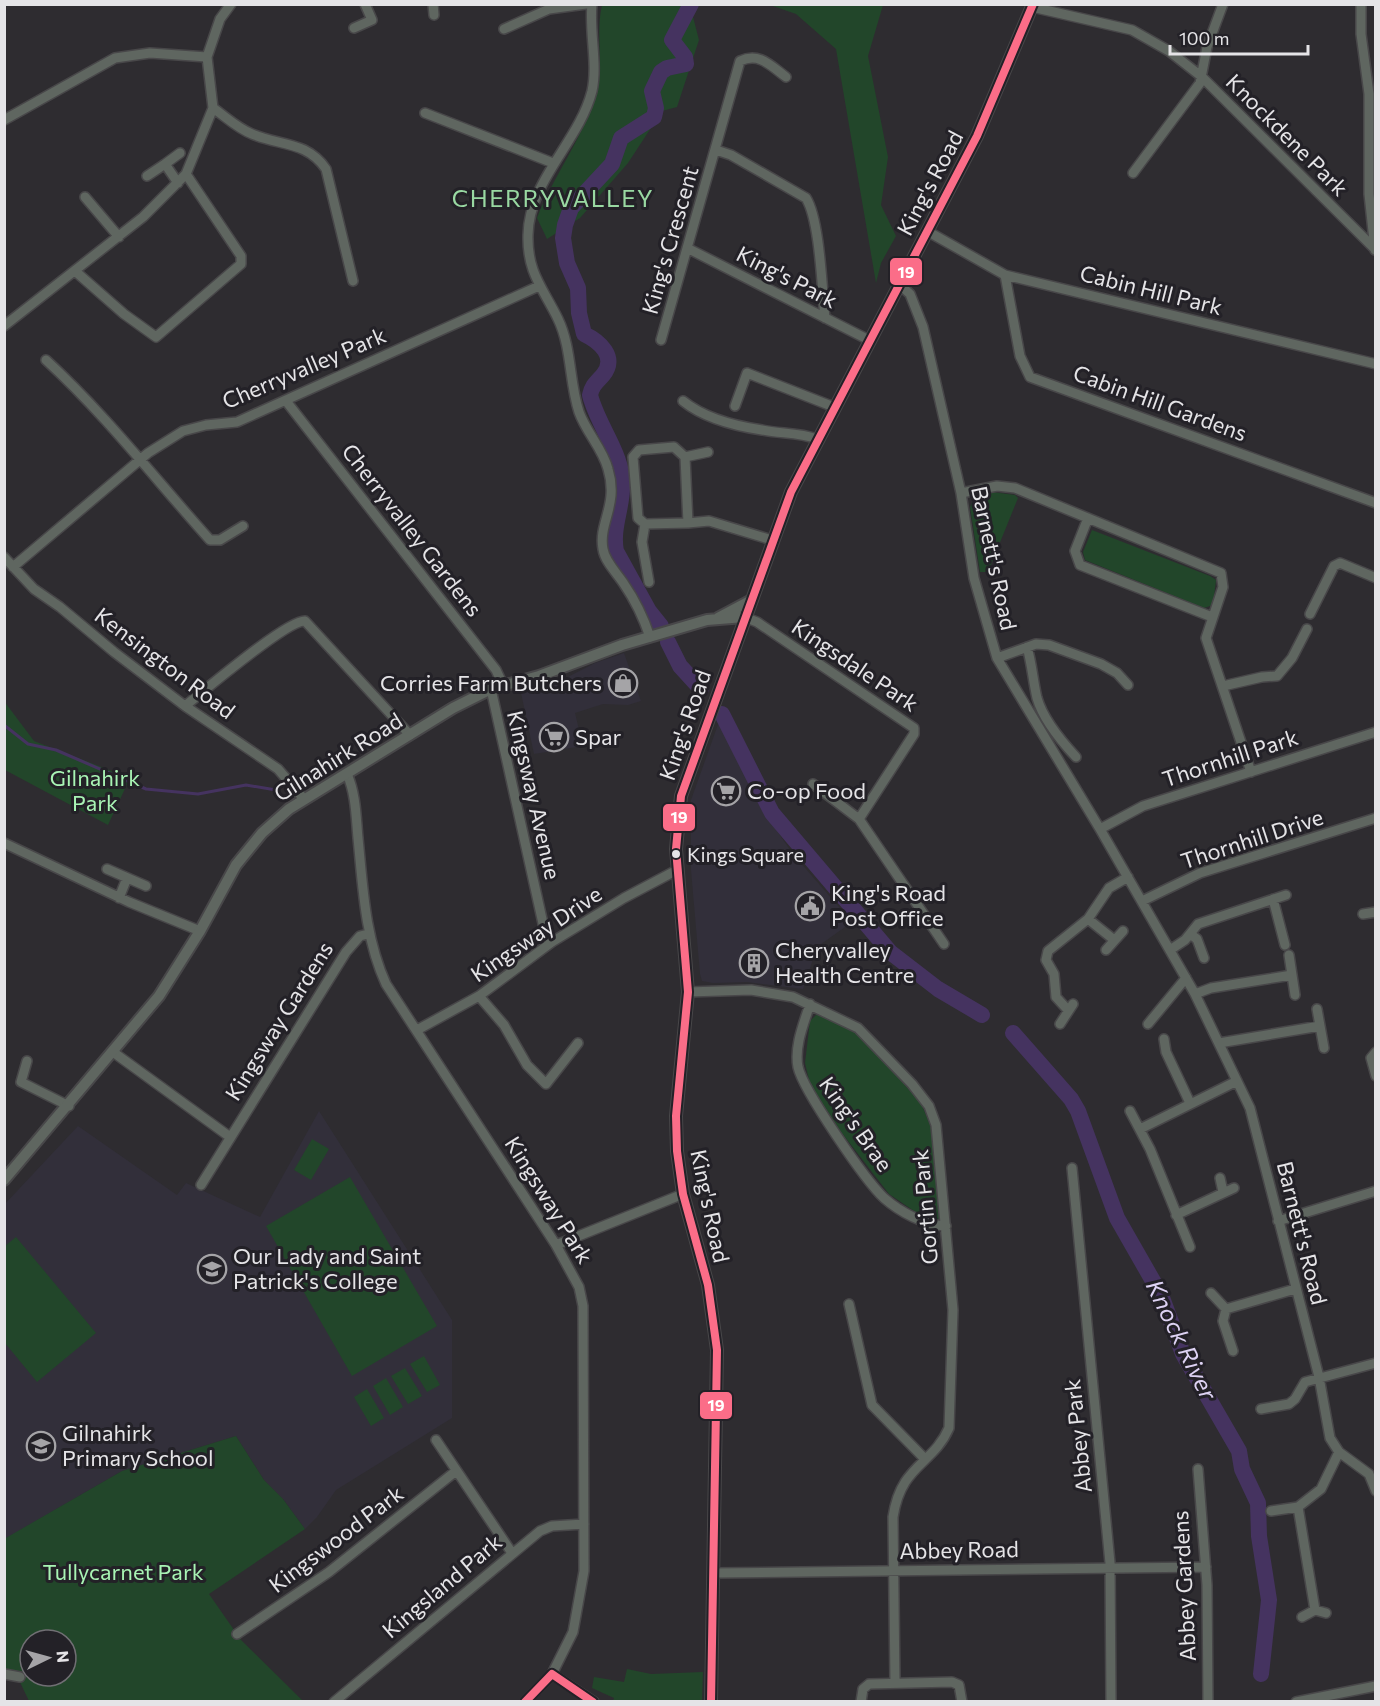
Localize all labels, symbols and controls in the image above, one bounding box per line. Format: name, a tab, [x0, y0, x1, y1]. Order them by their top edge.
scale bar	[1170, 18, 1308, 56]
text: 100 m	[1179, 27, 1229, 49]
street label: Knockdene Park	[1221, 68, 1354, 201]
street label: King's Road	[891, 126, 968, 240]
street label: King's Crescent	[635, 163, 704, 317]
district label: CHERRYVALLEY	[452, 183, 654, 212]
street label: King's Park	[732, 240, 842, 314]
line badge: 19	[889, 257, 923, 286]
street label: Cabin Hill Park	[1077, 259, 1225, 320]
text: 19	[897, 262, 915, 281]
street label: Cherryvalley Park	[218, 321, 390, 414]
street label: Cabin Hill Gardens	[1070, 359, 1251, 446]
street label: Cherryvalley Gardens	[337, 438, 488, 621]
street label: Barnett's Road	[966, 483, 1023, 632]
street label: Kensington Road	[90, 601, 241, 724]
street label: Kingsdale Park	[787, 612, 924, 717]
street label: King's Road	[653, 666, 716, 784]
shop icon: Corries Farm Butchers	[607, 667, 639, 699]
place label: Corries Farm Butchers	[380, 669, 602, 696]
street label: Gilnahirk Road	[269, 706, 407, 807]
street label: Kingsway Avenue	[502, 708, 567, 882]
supermarket icon: Spar	[538, 721, 570, 753]
place label: Spar	[575, 723, 621, 750]
street label: Thornhill Park	[1159, 723, 1301, 792]
park label: Gilnahirk Park	[50, 764, 140, 816]
supermarket icon: Co-op Food	[710, 775, 742, 807]
place label: Co-op Food	[747, 777, 866, 804]
line badge: 19	[662, 803, 696, 832]
street label: Thornhill Drive	[1177, 803, 1326, 874]
text: 19	[670, 807, 688, 826]
place label: Kings Square	[687, 842, 804, 866]
marker: Kings Square	[670, 848, 682, 860]
place label: King's Road Post Office	[831, 879, 946, 931]
street label: Kingsway Drive	[465, 880, 606, 987]
public building icon: King's Road Post Office	[794, 890, 826, 922]
street label: Kingsway Gardens	[219, 936, 338, 1105]
place label: Cheryvalley Health Centre	[775, 936, 914, 988]
building icon: Cheryvalley Health Centre	[738, 947, 770, 979]
street label: King's Brae	[814, 1071, 899, 1176]
street label: Kingsway Park	[500, 1131, 599, 1268]
street label: King's Road	[685, 1147, 736, 1265]
street label: Gortin Park	[906, 1148, 943, 1266]
street label: Barnett's Road	[1272, 1158, 1333, 1307]
place label: Our Lady and Saint Patrick's College	[233, 1242, 421, 1294]
school or university icon: Our Lady and Saint Patrick's College	[196, 1253, 228, 1285]
water label: Knock River	[1141, 1274, 1225, 1405]
street label: Abbey Park	[1058, 1378, 1097, 1494]
line badge: 19	[699, 1391, 733, 1420]
text: 19	[707, 1395, 725, 1414]
place label: Gilnahirk Primary School	[62, 1419, 214, 1471]
school or university icon: Gilnahirk Primary School	[25, 1430, 57, 1462]
street label: Kingswood Park	[263, 1479, 408, 1598]
street label: Abbey Gardens	[1166, 1510, 1201, 1662]
street label: Kingsland Park	[376, 1528, 507, 1643]
street label: Abbey Road	[899, 1535, 1019, 1564]
park label: Tullycarnet Park	[42, 1558, 204, 1585]
north arrow	[18, 1628, 78, 1688]
text: N	[53, 1650, 73, 1663]

